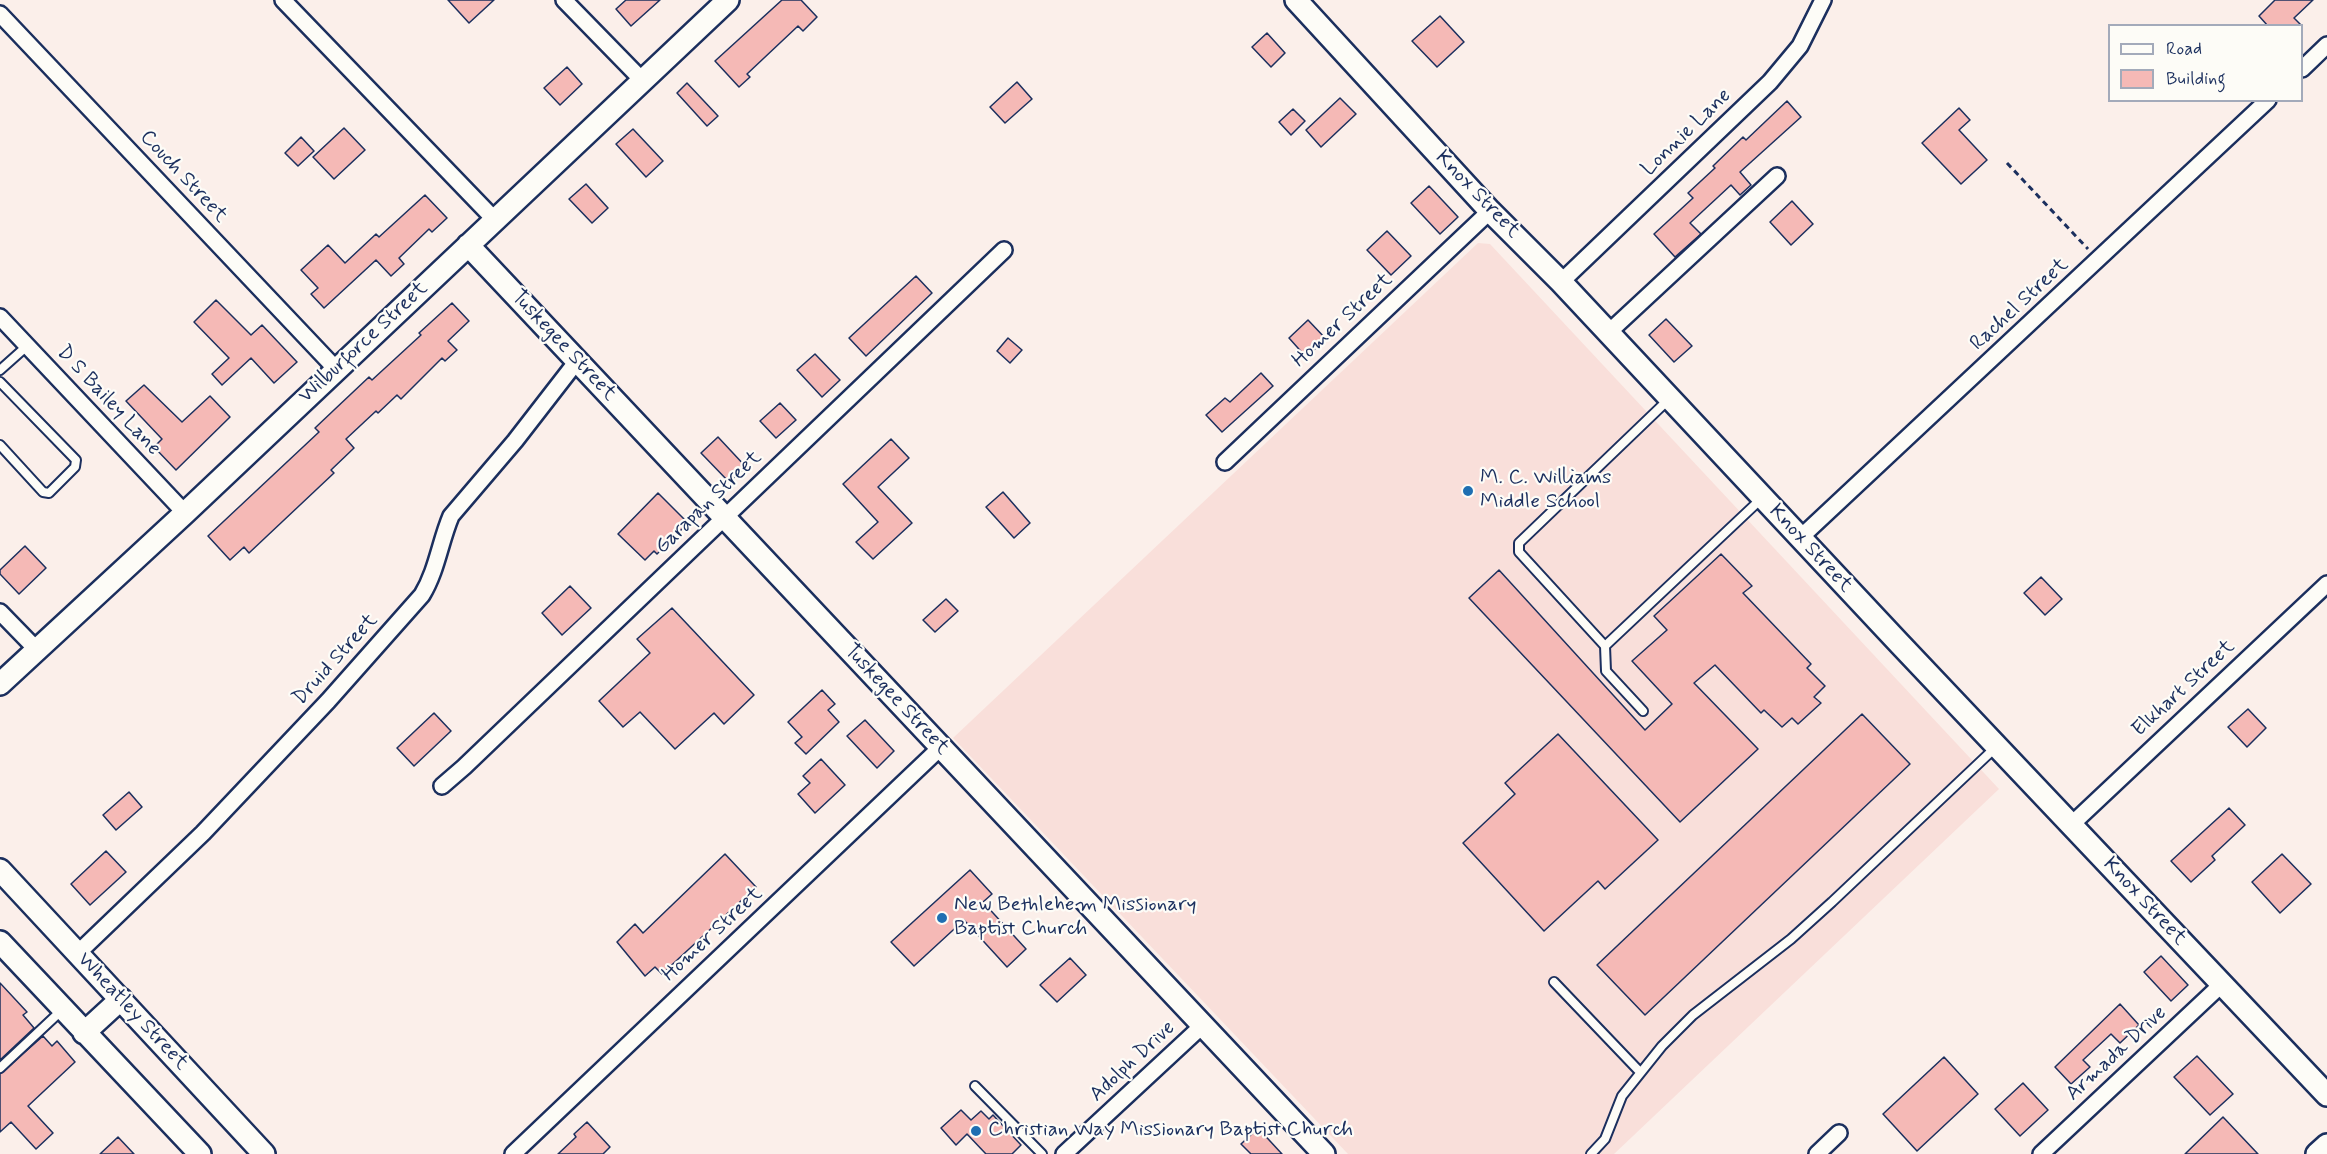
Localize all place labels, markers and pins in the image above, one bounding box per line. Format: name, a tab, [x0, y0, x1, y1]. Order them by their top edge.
place label: M. C. Williams Middle School	[1480, 466, 1612, 516]
marker: M. C. Williams Middle School	[1461, 484, 1475, 498]
place label: New Bethlehem Missionary Baptist Church	[954, 893, 1196, 943]
marker: New Bethlehem Missionary Baptist Church	[935, 911, 949, 925]
place label: Christian Way Missionary Baptist Church	[988, 1118, 1353, 1144]
marker: Christian Way Missionary Baptist Church	[969, 1124, 983, 1138]

